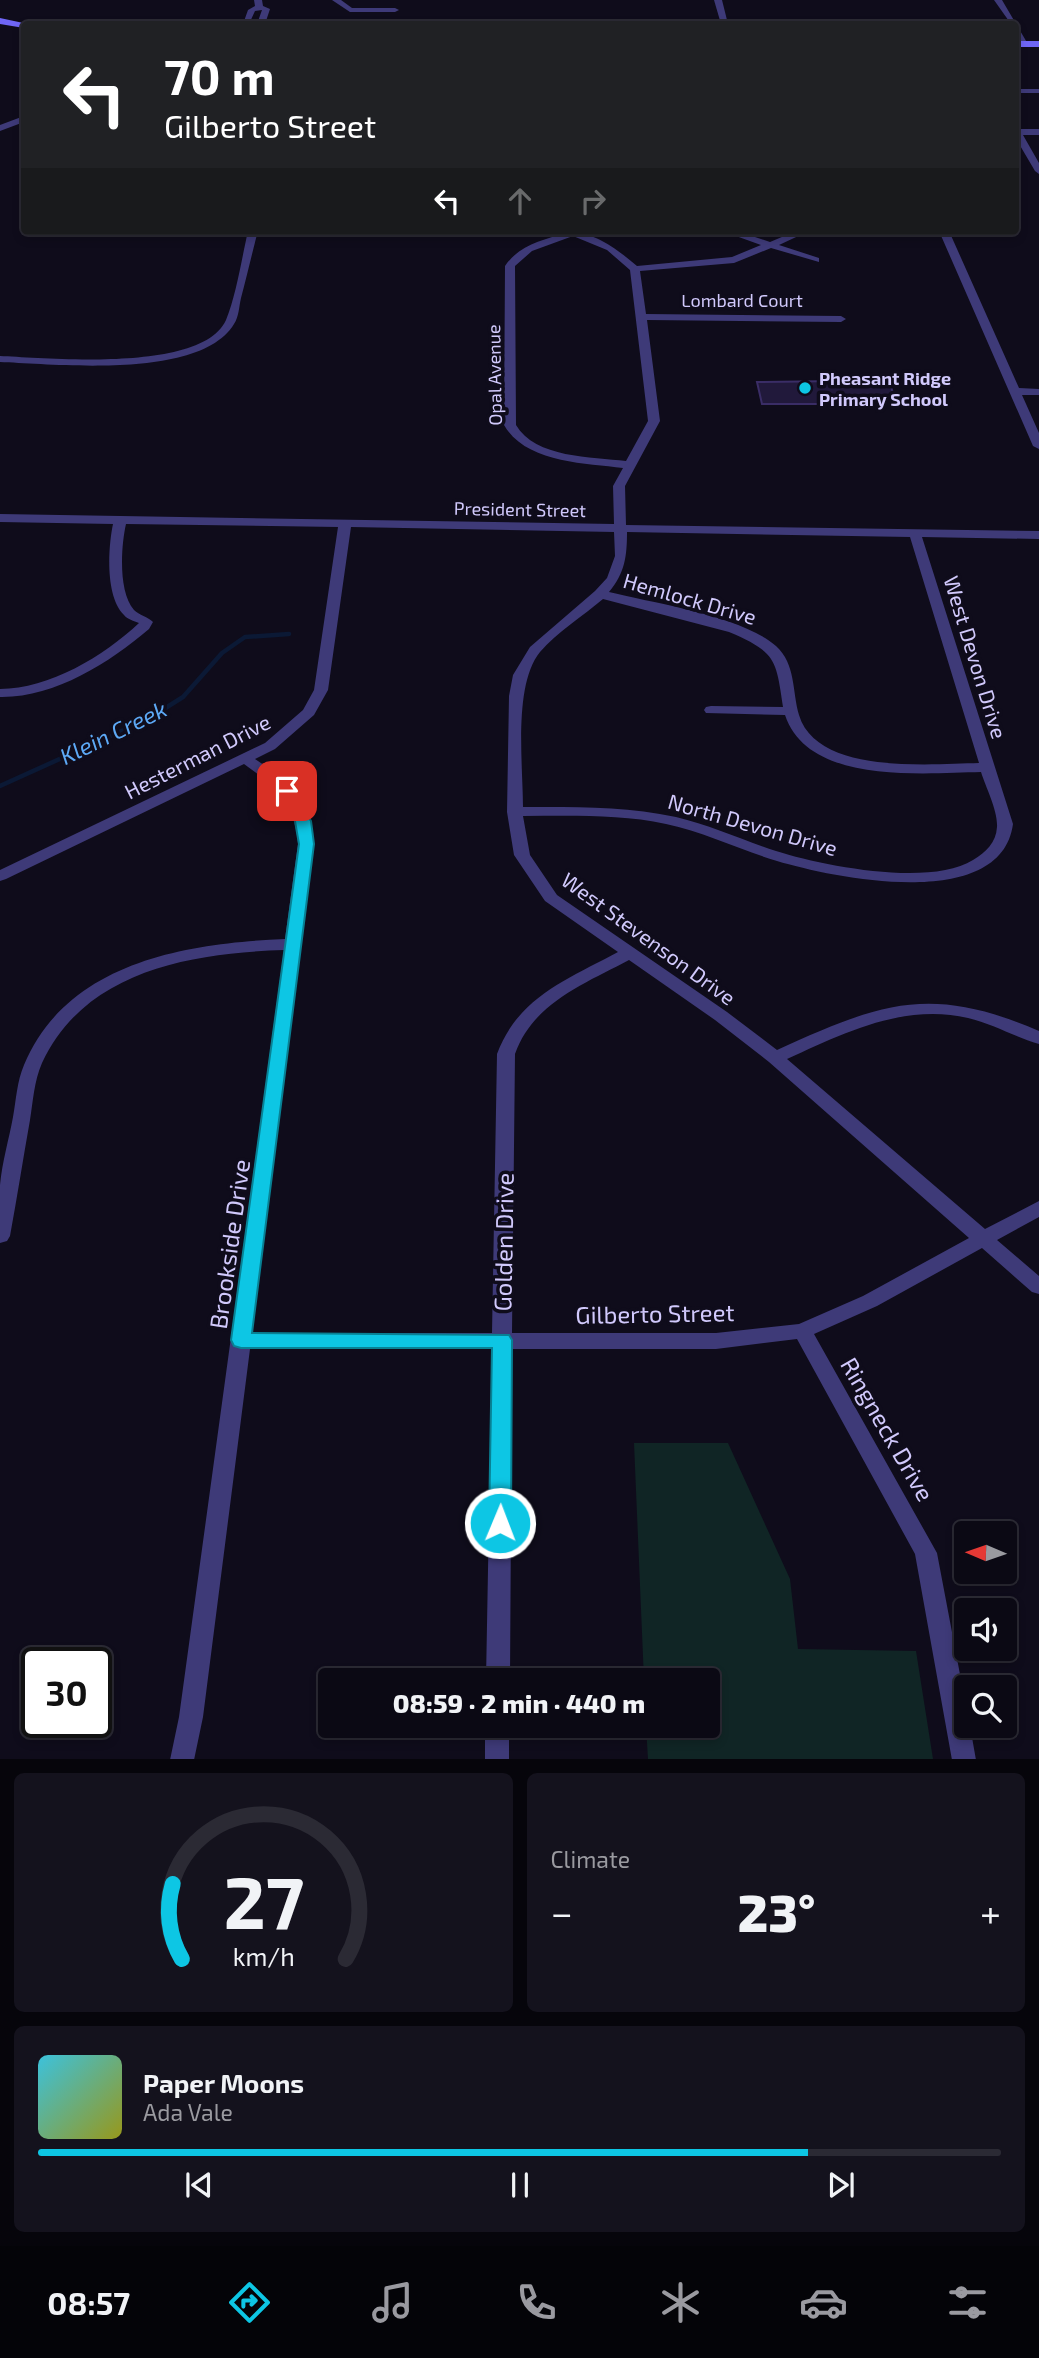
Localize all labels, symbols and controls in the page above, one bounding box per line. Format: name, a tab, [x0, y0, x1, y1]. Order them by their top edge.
text: 70 m	[164, 46, 275, 105]
icon: left	[49, 49, 140, 140]
text: Gilberto Street	[164, 106, 376, 144]
icon: left	[428, 182, 466, 220]
icon: ahead	[501, 182, 539, 220]
icon: right	[574, 182, 612, 220]
street label: Lombard Court	[681, 289, 803, 311]
street label: Opal Avenue	[482, 324, 506, 426]
place label: Pheasant Ridge Primary School	[819, 367, 951, 410]
marker: Pheasant Ridge Primary School	[797, 380, 813, 396]
street label: President Street	[454, 497, 586, 521]
street label: Hemlock Drive	[621, 567, 759, 629]
street label: West Devon Drive	[939, 573, 1013, 741]
water label: Klein Creek	[55, 694, 171, 770]
street label: Hesterman Drive	[120, 708, 274, 804]
pin	[257, 761, 317, 821]
icon: arrive	[268, 772, 306, 810]
street label: North Devon Drive	[666, 788, 840, 860]
street label: West Stevenson Drive	[557, 867, 741, 1009]
street label: Brookside Drive	[203, 1157, 255, 1331]
street label: Golden Drive	[487, 1172, 519, 1312]
street label: Gilberto Street	[575, 1297, 735, 1329]
street label: Ringneck Drive	[835, 1352, 941, 1506]
position arrow	[463, 1486, 537, 1560]
north arrow	[954, 1521, 1017, 1584]
map controls	[954, 1521, 1017, 1738]
button: sound	[954, 1598, 1017, 1661]
speed limit sign: 30	[21, 1647, 112, 1738]
button: search	[954, 1675, 1017, 1738]
text: 08:59 · 2 min · 440 m	[393, 1687, 645, 1718]
text: Climate	[551, 1845, 630, 1873]
text: 27	[223, 1856, 304, 1944]
text: 23°	[737, 1880, 815, 1942]
text: −	[551, 1889, 573, 1935]
text: +	[980, 1889, 1001, 1935]
text: km/h	[232, 1940, 294, 1970]
text: Paper Moons	[143, 2067, 304, 2098]
text: Ada Vale	[143, 2098, 233, 2126]
icon: previous	[180, 2166, 218, 2204]
icon: pause	[501, 2166, 539, 2204]
icon: next	[822, 2166, 860, 2204]
icon: directions	[225, 2278, 274, 2327]
icon: music	[368, 2278, 417, 2327]
icon: phone	[512, 2278, 561, 2327]
icon: climate	[656, 2278, 705, 2327]
icon: car	[799, 2278, 848, 2327]
icon: filters	[943, 2278, 992, 2327]
text: 08:57	[47, 2283, 130, 2321]

